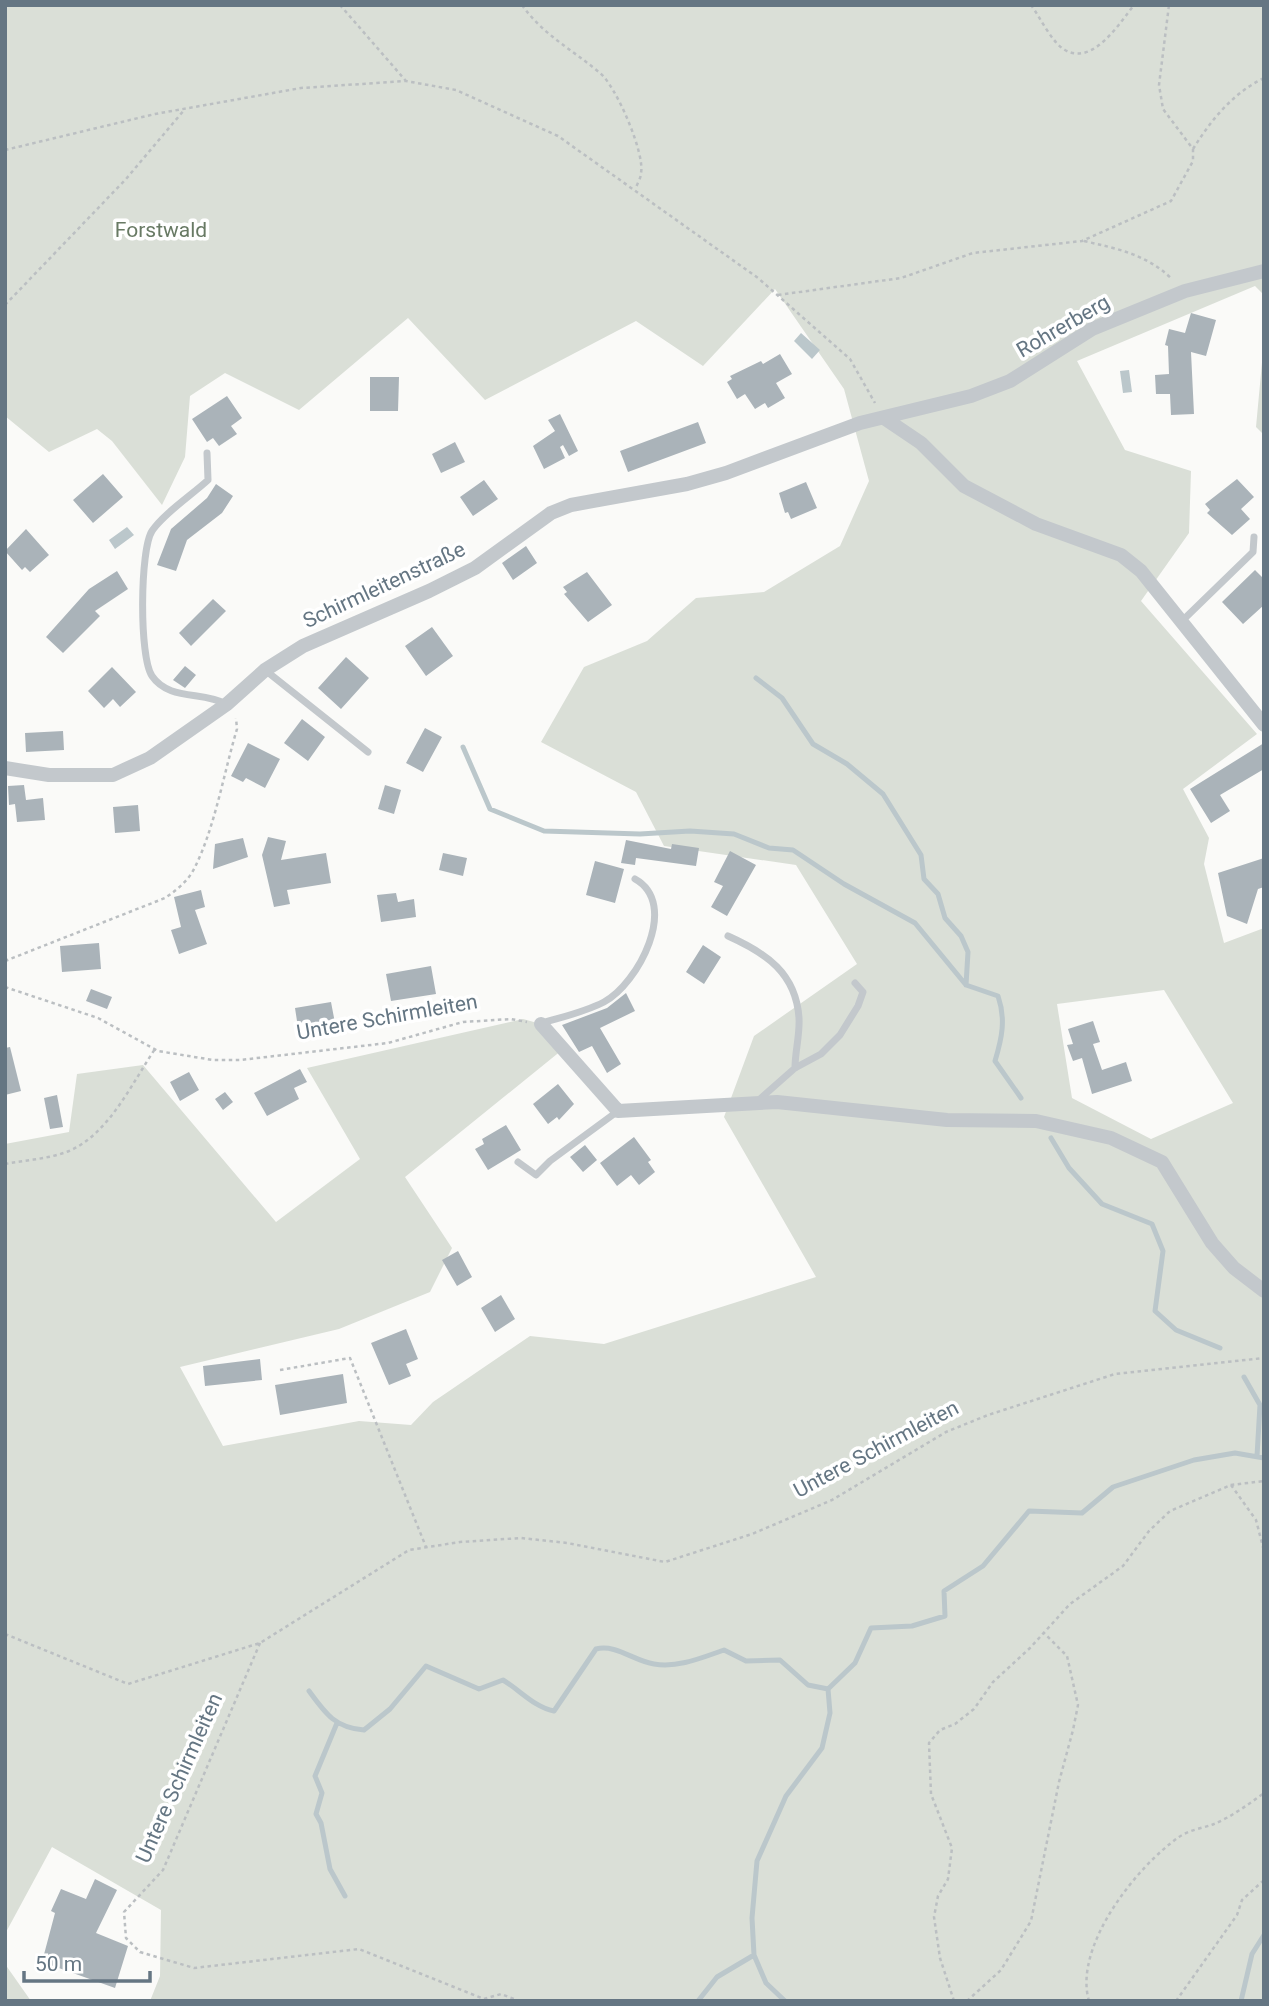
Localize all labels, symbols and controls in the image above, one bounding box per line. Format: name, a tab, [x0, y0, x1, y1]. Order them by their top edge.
park label: Forstwald	[115, 218, 207, 242]
street label: Rohrerberg	[1012, 290, 1114, 362]
street label: Schirmleitenstraße	[299, 537, 469, 633]
street label: Untere Schirmleiten	[295, 989, 479, 1045]
street label: Untere Schirmleiten	[790, 1395, 962, 1503]
street label: Untere Schirmleiten	[131, 1689, 227, 1867]
scale bar	[24, 1940, 150, 1984]
text: 50 m	[35, 1952, 82, 1976]

